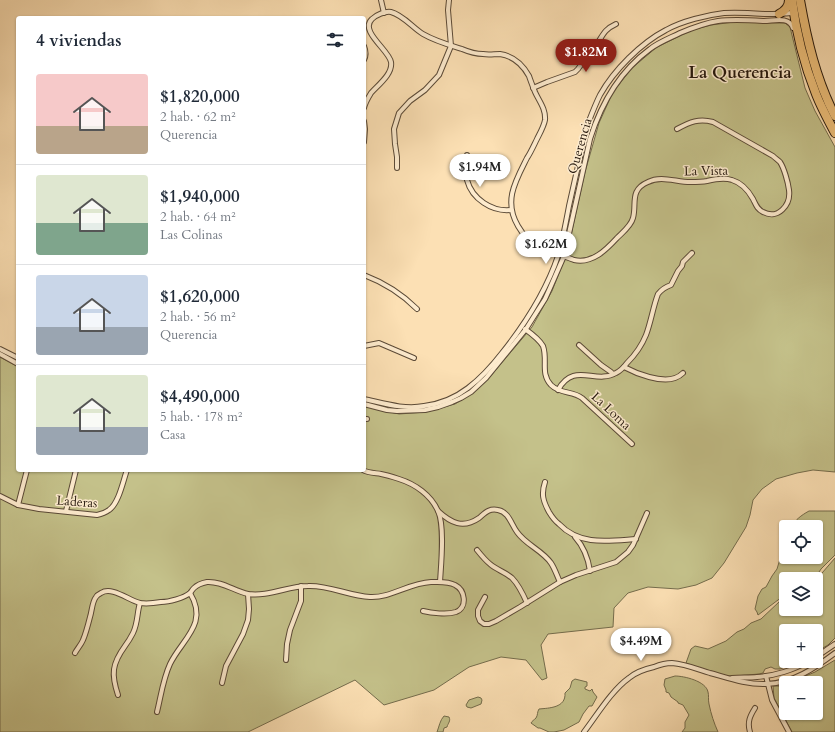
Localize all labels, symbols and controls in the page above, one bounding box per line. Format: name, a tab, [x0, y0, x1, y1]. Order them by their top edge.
text: 4 viviendas	[36, 29, 122, 52]
icon: filters	[324, 29, 346, 51]
pin: $1.82M	[553, 39, 619, 73]
text: $1.82M	[564, 43, 608, 61]
district label: La Querencia	[688, 61, 792, 84]
text: $1,820,000	[160, 85, 240, 108]
icon: home	[68, 90, 116, 138]
text: 2 hab. · 62 m²	[160, 108, 236, 126]
street label: Querencia	[563, 116, 597, 176]
text: Querencia	[160, 126, 218, 144]
pin: $1.94M	[447, 154, 513, 188]
text: $1.94M	[458, 158, 502, 176]
street label: La Vista	[684, 162, 729, 180]
text: $1,940,000	[160, 185, 240, 208]
icon: home	[68, 191, 116, 239]
text: 2 hab. · 64 m²	[160, 208, 236, 226]
text: Las Colinas	[160, 226, 223, 244]
pin: $1.62M	[513, 231, 579, 265]
text: $1.62M	[524, 235, 568, 253]
text: $1,620,000	[160, 285, 240, 308]
icon: home	[68, 291, 116, 339]
text: 2 hab. · 56 m²	[160, 308, 236, 326]
text: Querencia	[160, 326, 218, 344]
text: $4,490,000	[160, 385, 240, 408]
street label: La Loma	[587, 388, 635, 434]
icon: home	[68, 391, 116, 439]
text: 5 hab. · 178 m²	[160, 408, 242, 426]
text: Casa	[160, 426, 186, 444]
street label: Laderas	[56, 492, 98, 512]
map controls	[779, 520, 823, 720]
button: locate	[779, 520, 823, 564]
button: layers	[779, 572, 823, 616]
button: +	[779, 624, 823, 668]
pin: $4.49M	[608, 628, 674, 662]
text: $4.49M	[619, 632, 663, 650]
button: −	[779, 676, 823, 720]

